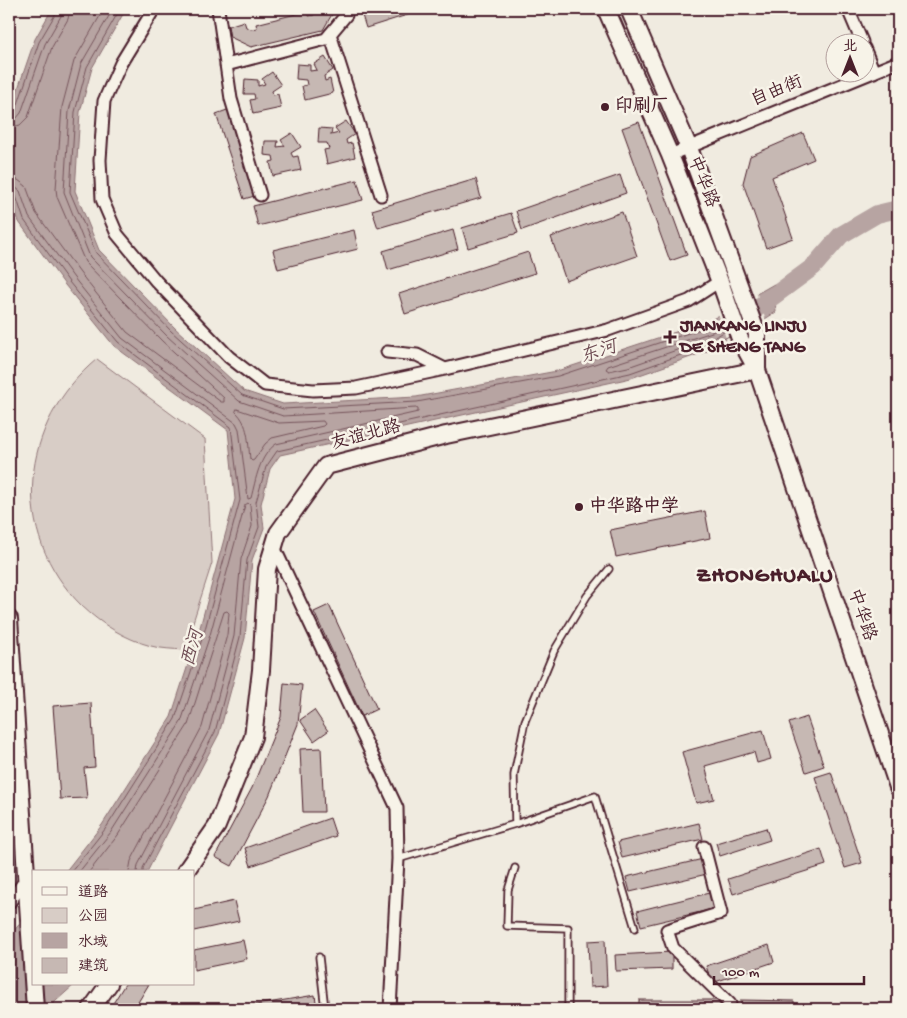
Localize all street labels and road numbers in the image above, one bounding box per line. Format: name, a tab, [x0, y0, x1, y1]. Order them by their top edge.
street label: 自由街	[748, 71, 806, 112]
street label: 中华路	[682, 153, 723, 211]
street label: 友谊北路	[328, 416, 403, 455]
street label: 中华路	[842, 586, 881, 644]

